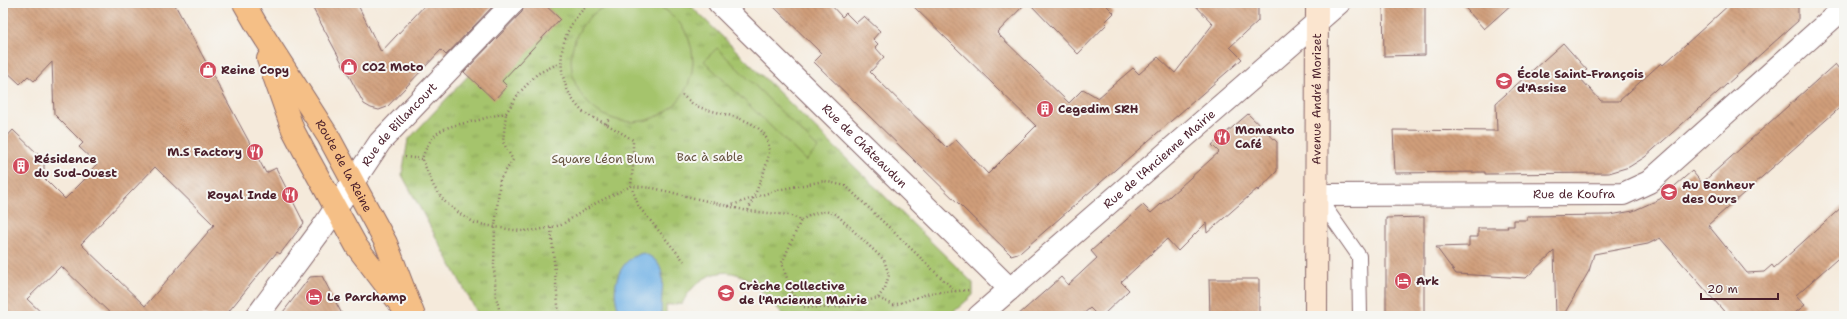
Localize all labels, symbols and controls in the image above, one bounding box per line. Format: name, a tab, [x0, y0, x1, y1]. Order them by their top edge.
street label: Avenue André Morizet	[1308, 33, 1325, 165]
shop icon: CO2 Moto	[339, 57, 359, 77]
place label: CO2 Moto	[362, 59, 424, 75]
shop icon: Reine Copy	[198, 60, 218, 80]
place label: Reine Copy	[221, 62, 289, 78]
place label: École Saint-François d'Assise	[1517, 66, 1644, 96]
school or university icon: École Saint-François d'Assise	[1494, 71, 1514, 91]
street label: Rue de Billancourt	[358, 79, 441, 169]
building icon: Cegedim SRH	[1035, 99, 1055, 119]
street label: Rue de Châteaudun	[818, 100, 911, 191]
place label: Cegedim SRH	[1058, 101, 1139, 117]
street label: Rue de l'Ancienne Mairie	[1100, 106, 1219, 212]
street label: Route de la Reine	[312, 117, 376, 215]
place label: Momento Café	[1235, 122, 1295, 152]
restaurant icon: Momento Café	[1212, 127, 1232, 147]
restaurant icon: M.S Factory	[245, 142, 265, 162]
place label: M.S Factory	[167, 144, 242, 160]
park label: Bac à sable	[677, 149, 743, 165]
place label: Résidence du Sud-Ouest	[34, 151, 117, 181]
park label: Square Léon Blum	[551, 151, 655, 167]
building icon: Résidence du Sud-Ouest	[11, 156, 31, 176]
place label: Au Bonheur des Ours	[1682, 177, 1756, 207]
school or university icon: Au Bonheur des Ours	[1659, 182, 1679, 202]
restaurant icon: Royal Inde	[280, 185, 300, 205]
street label: Rue de Koufra	[1533, 186, 1616, 202]
place label: Royal Inde	[207, 187, 277, 203]
hotel icon: Ark	[1393, 271, 1413, 291]
place label: Ark	[1416, 273, 1439, 289]
scale bar	[1701, 275, 1778, 301]
place label: Crèche Collective de l'Ancienne Mairie	[739, 278, 867, 308]
text: 20 m	[1707, 281, 1738, 297]
school or university icon: Crèche Collective de l'Ancienne Mairie	[716, 283, 736, 303]
hotel icon: Le Parchamp	[304, 287, 324, 307]
place label: Le Parchamp	[327, 289, 406, 305]

